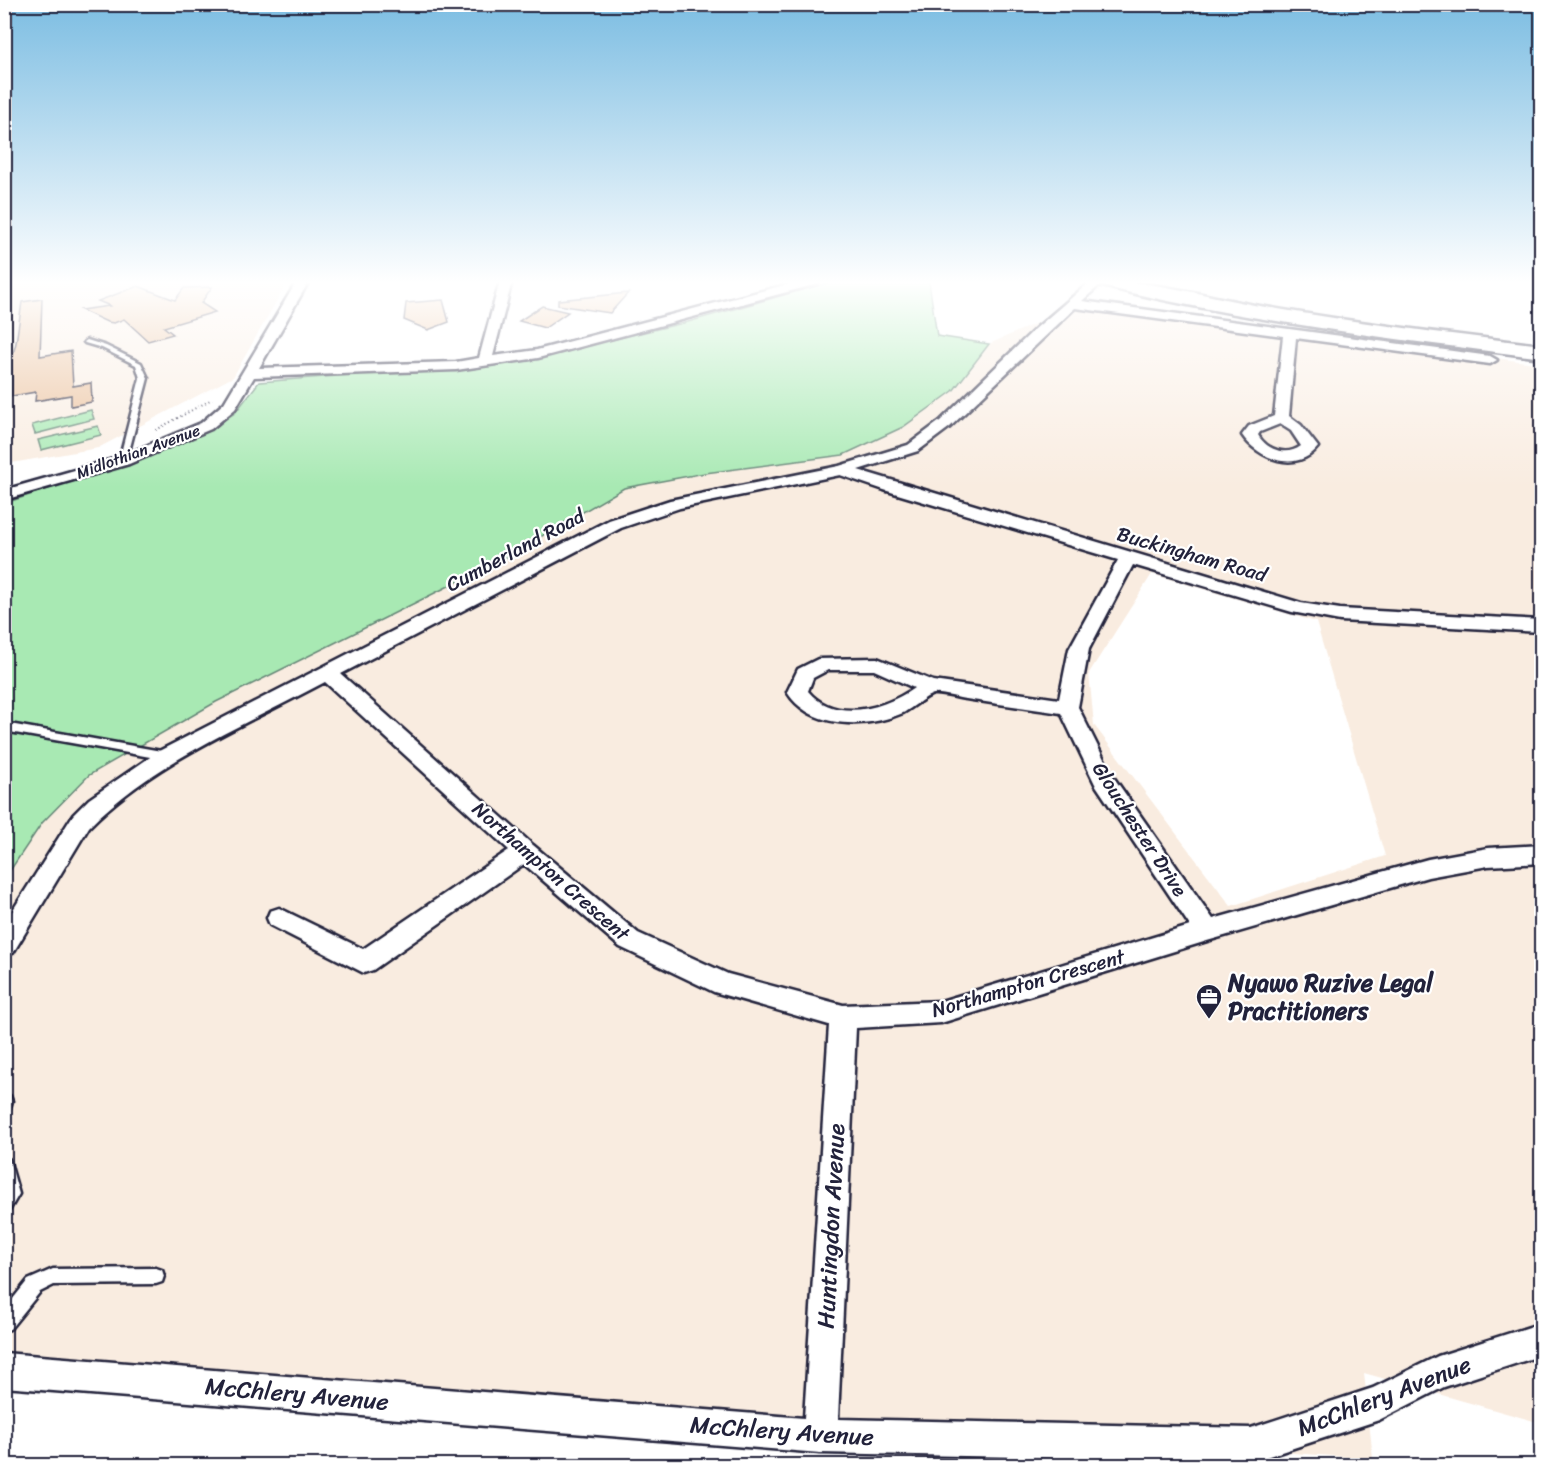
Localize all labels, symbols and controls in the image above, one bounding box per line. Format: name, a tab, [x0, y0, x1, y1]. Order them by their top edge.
street label: Midlothian Avenue	[72, 416, 204, 487]
street label: Cumberland Road	[440, 498, 592, 602]
street label: Buckingham Road	[1113, 516, 1272, 593]
street label: Glouchester Drive	[1083, 755, 1197, 904]
street label: Northampton Crescent	[464, 793, 638, 951]
street label: Northampton Crescent	[927, 939, 1130, 1028]
place label: Nyawo Ruzive Legal Practitioners	[1227, 962, 1434, 1032]
office icon: Nyawo Ruzive Legal Practitioners	[1194, 982, 1224, 1020]
street label: Huntingdon Avenue	[805, 1122, 857, 1330]
street label: McChlery Avenue	[1290, 1343, 1478, 1449]
street label: McChlery Avenue	[203, 1365, 391, 1423]
street label: McChlery Avenue	[689, 1404, 875, 1458]

